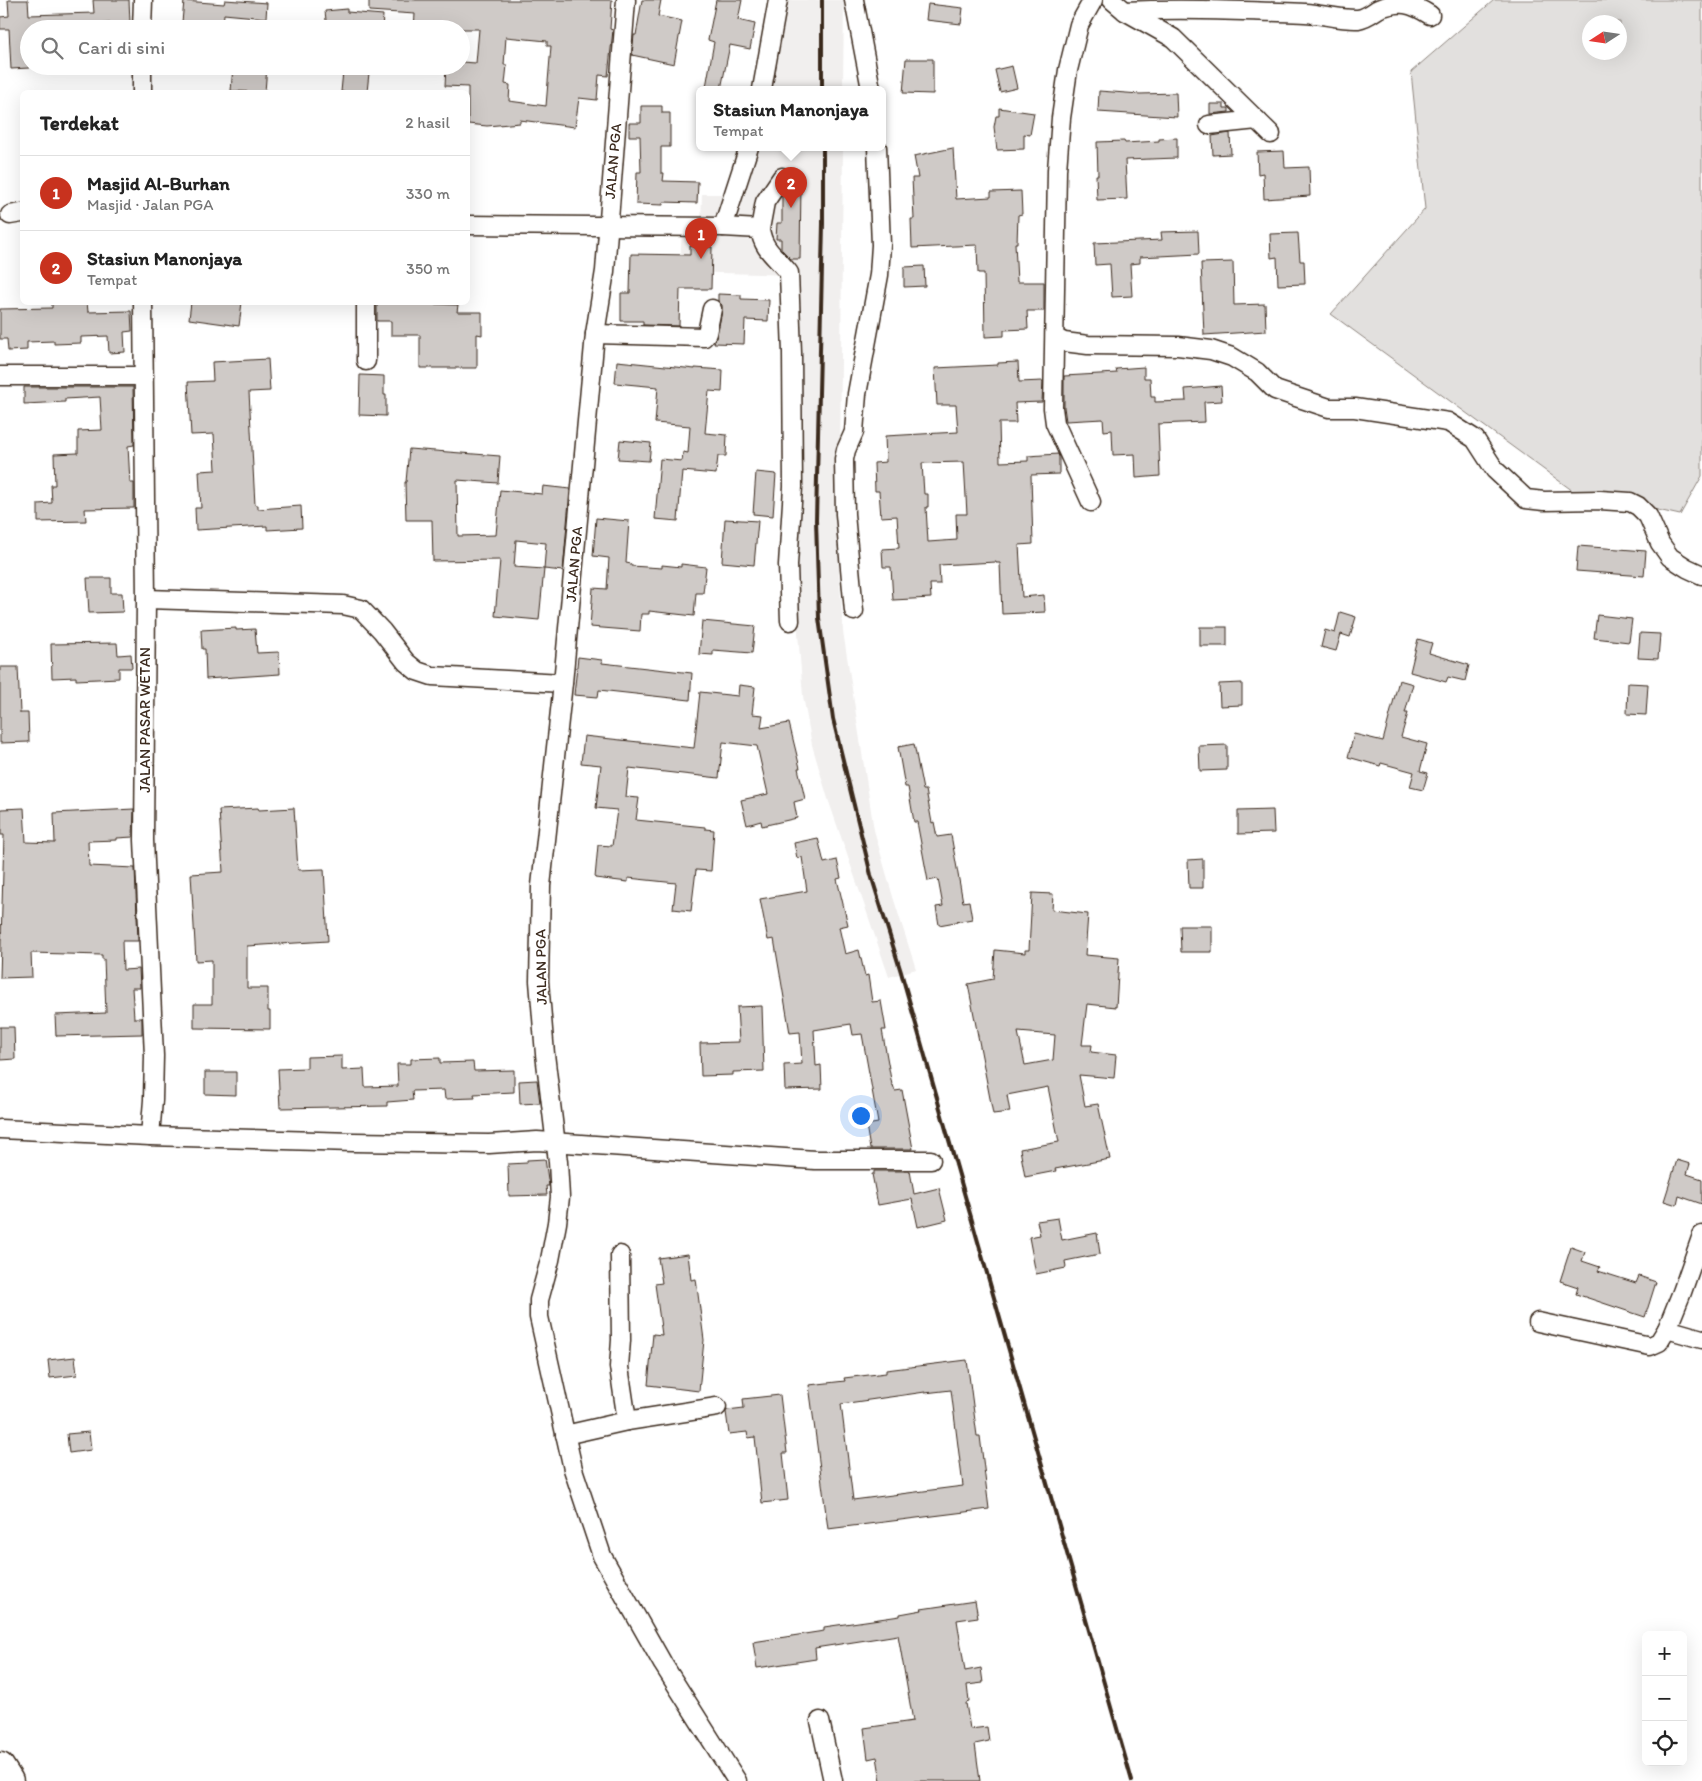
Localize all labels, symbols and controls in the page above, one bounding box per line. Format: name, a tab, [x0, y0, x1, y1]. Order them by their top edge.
north arrow	[1582, 15, 1627, 60]
search box	[20, 20, 470, 75]
icon: search	[38, 34, 66, 62]
text: Cari di sini	[78, 36, 165, 59]
popup	[696, 86, 886, 151]
text: Stasiun Manonjaya	[713, 98, 869, 121]
text: Terdekat	[40, 110, 119, 135]
text: 2 hasil	[405, 113, 450, 132]
text: Tempat	[713, 121, 764, 140]
street label: JALAN PGA	[601, 122, 625, 200]
pin: 2	[775, 167, 807, 208]
text: Masjid Al-Burhan	[87, 172, 230, 195]
text: 1	[52, 184, 60, 203]
text: 330 m	[406, 184, 450, 203]
text: Masjid · Jalan PGA	[87, 195, 214, 214]
pin: 1	[685, 218, 717, 259]
text: Stasiun Manonjaya	[87, 247, 242, 270]
text: 2	[52, 259, 60, 278]
text: 350 m	[406, 259, 450, 278]
text: Tempat	[87, 270, 137, 289]
street label: JALAN PGA	[562, 525, 586, 603]
street label: JALAN PASAR WETAN	[136, 647, 154, 793]
street label: JALAN PGA	[531, 929, 551, 1005]
your location	[848, 1103, 874, 1129]
map controls	[1642, 1631, 1687, 1766]
button: +	[1642, 1631, 1687, 1676]
button: −	[1642, 1676, 1687, 1721]
button: locate	[1642, 1721, 1687, 1766]

